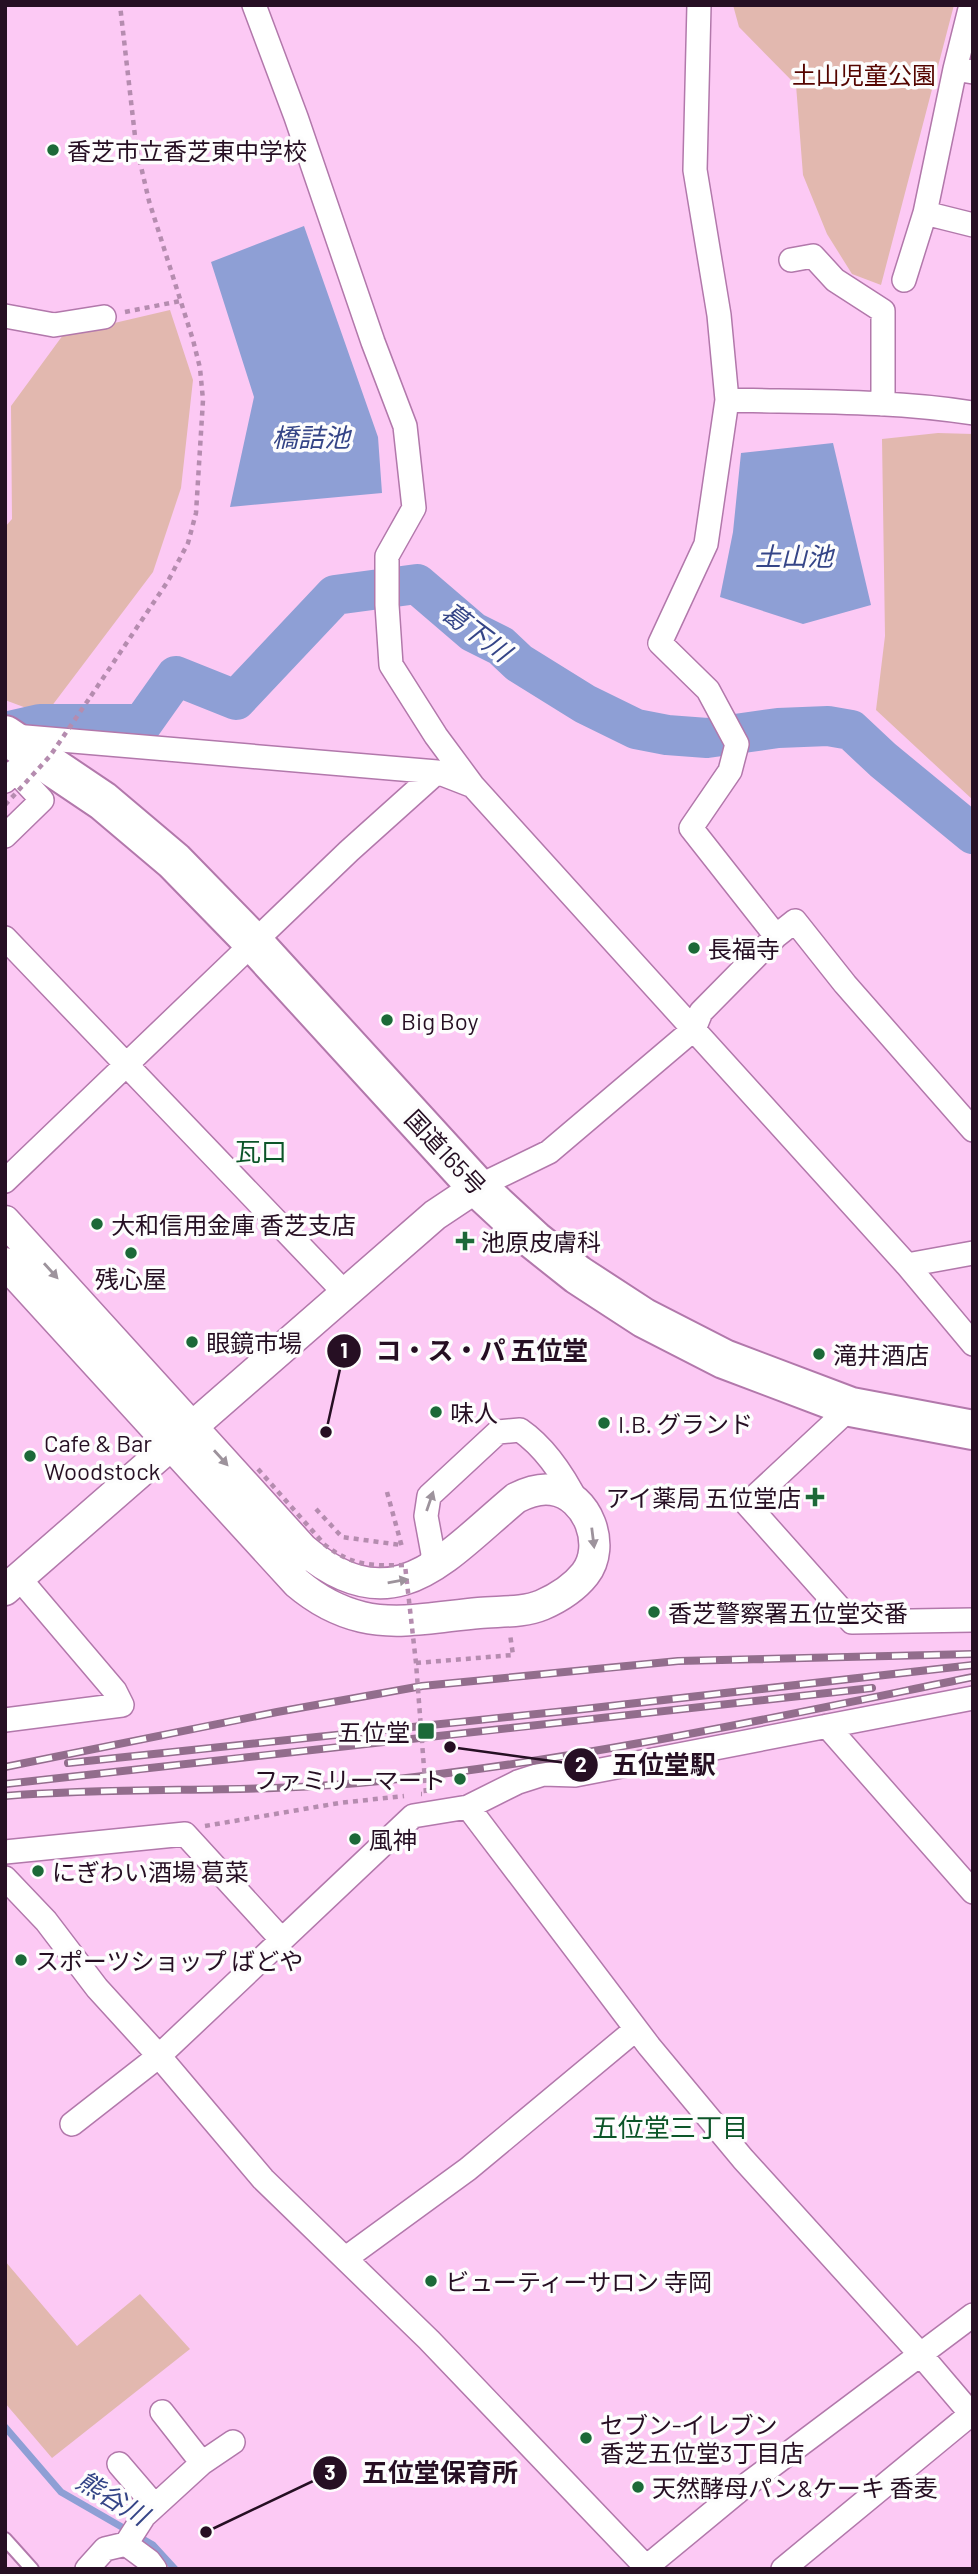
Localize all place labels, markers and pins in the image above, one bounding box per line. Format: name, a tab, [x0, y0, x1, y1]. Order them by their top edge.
place label: 香芝市立香芝東中学校	[67, 136, 307, 165]
marker: 香芝市立香芝東中学校	[45, 142, 61, 158]
place label: 長福寺	[708, 934, 780, 963]
marker: 長福寺	[686, 940, 702, 956]
place label: Big Boy	[401, 1006, 479, 1035]
marker: Big Boy	[379, 1012, 395, 1028]
place label: 大和信用金庫 香芝支店	[111, 1210, 356, 1239]
marker: 大和信用金庫 香芝支店	[89, 1216, 105, 1232]
place label: 池原皮膚科	[481, 1227, 601, 1256]
marker: 池原皮膚科	[455, 1231, 475, 1251]
marker: 残心屋	[123, 1245, 139, 1261]
place label: 残心屋	[95, 1264, 167, 1293]
callout: コ・ス・パ 五位堂	[326, 1327, 602, 1374]
place label: 眼鏡市場	[206, 1328, 302, 1357]
marker: 眼鏡市場	[184, 1334, 200, 1350]
place label: 滝井酒店	[833, 1340, 929, 1369]
marker: 滝井酒店	[811, 1346, 827, 1362]
place label: 味人	[450, 1398, 498, 1427]
marker: 味人	[428, 1404, 444, 1420]
place label: I.B. グランド	[618, 1409, 753, 1438]
marker: I.B. グランド	[596, 1415, 612, 1431]
place label: Cafe & Bar Woodstock	[44, 1428, 161, 1485]
marker: Cafe & Bar Woodstock	[22, 1448, 38, 1464]
place label: アイ薬局 五位堂店	[605, 1483, 801, 1512]
marker: アイ薬局 五位堂店	[807, 1489, 823, 1505]
place label: 香芝警察署五位堂交番	[668, 1598, 908, 1627]
marker: 香芝警察署五位堂交番	[646, 1604, 662, 1620]
place label: 五位堂	[338, 1717, 410, 1746]
marker: 五位堂	[416, 1721, 436, 1741]
callout: 五位堂駅	[563, 1741, 730, 1788]
place label: ファミリーマート	[254, 1765, 446, 1794]
marker: ファミリーマート	[452, 1771, 468, 1787]
place label: 風神	[369, 1825, 417, 1854]
marker: 風神	[347, 1831, 363, 1847]
place label: にぎわい酒場 葛菜	[52, 1857, 249, 1886]
marker: にぎわい酒場 葛菜	[30, 1863, 46, 1879]
place label: スポーツショップ ばどや	[35, 1946, 303, 1975]
marker: スポーツショップ ばどや	[13, 1952, 29, 1968]
place label: ビューティーサロン 寺岡	[445, 2267, 712, 2296]
marker: ビューティーサロン 寺岡	[423, 2273, 439, 2289]
place label: セブン-イレブン 香芝五位堂3丁目店	[600, 2410, 804, 2467]
marker: セブン-イレブン 香芝五位堂3丁目店	[578, 2430, 594, 2446]
callout: 五位堂保育所	[313, 2449, 532, 2496]
place label: 天然酵母パン&ケーキ 香麦	[652, 2473, 938, 2502]
marker: 天然酵母パン&ケーキ 香麦	[630, 2479, 646, 2495]

